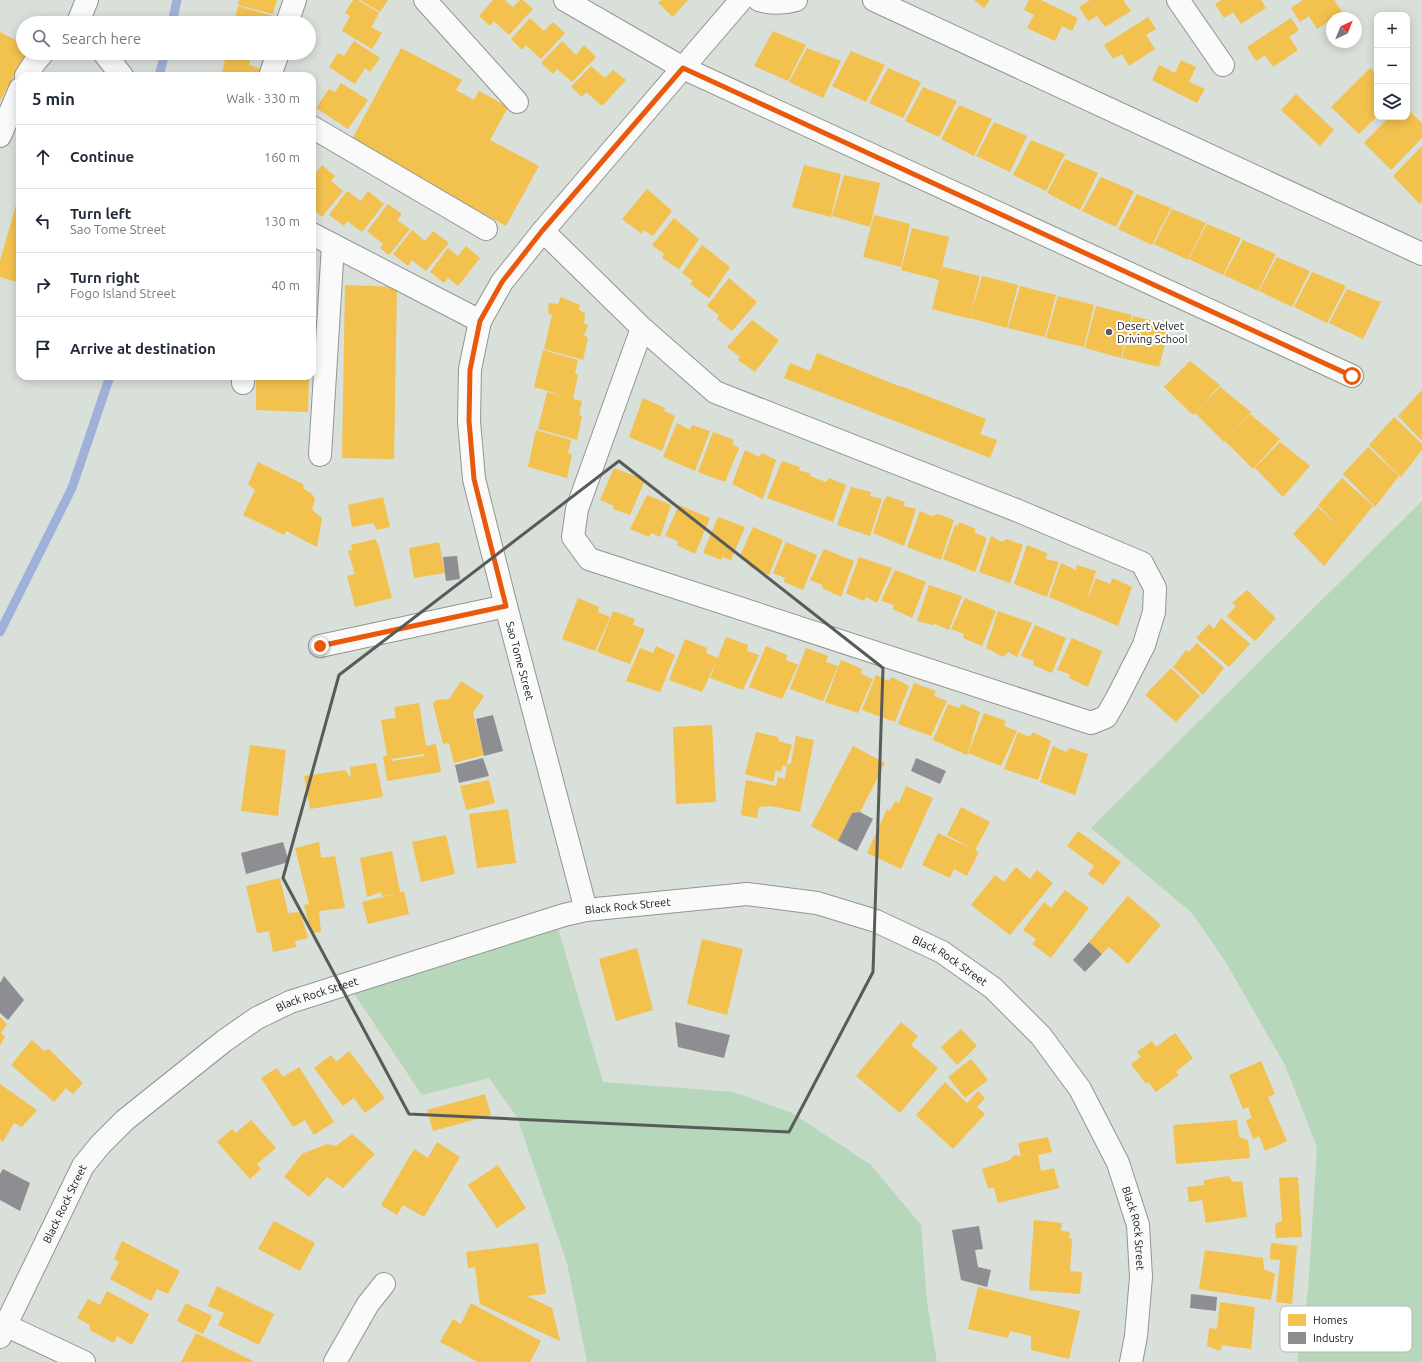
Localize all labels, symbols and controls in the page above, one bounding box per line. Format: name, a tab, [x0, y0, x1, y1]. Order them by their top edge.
north arrow	[1326, 12, 1362, 48]
map controls	[1374, 12, 1410, 120]
button: +	[1374, 12, 1410, 48]
search box	[16, 16, 316, 60]
icon: search	[30, 27, 52, 49]
text: Search here	[62, 30, 141, 47]
button: −	[1374, 48, 1410, 84]
button: layers	[1374, 84, 1410, 120]
text: 5 min	[32, 89, 75, 108]
text: Walk · 330 m	[226, 91, 300, 105]
icon: ahead	[32, 146, 54, 168]
text: Continue	[70, 148, 134, 165]
text: 160 m	[264, 150, 300, 164]
text: Turn left	[70, 205, 131, 222]
icon: left	[32, 210, 54, 232]
text: 130 m	[264, 214, 300, 228]
text: Sao Tome Street	[70, 222, 166, 236]
text: Turn right	[70, 269, 140, 286]
icon: right	[32, 274, 54, 296]
text: 40 m	[271, 278, 300, 292]
text: Fogo Island Street	[70, 286, 176, 300]
place label: Desert Velvet Driving School	[1117, 320, 1188, 345]
marker: Desert Velvet Driving School	[1104, 327, 1114, 337]
icon: arrive	[32, 338, 54, 360]
text: Arrive at destination	[70, 340, 216, 357]
route start	[1343, 367, 1361, 385]
street label: Sao Tome Street	[504, 620, 536, 702]
route end	[311, 637, 329, 655]
street label: Black Rock Street	[584, 896, 672, 916]
street label: Black Rock Street	[910, 933, 990, 988]
street label: Black Rock Street	[274, 975, 360, 1014]
street label: Black Rock Street	[40, 1162, 89, 1245]
street label: Black Rock Street	[1120, 1185, 1147, 1271]
legend	[1280, 1306, 1412, 1352]
text: Homes	[1313, 1314, 1348, 1326]
text: Industry	[1313, 1332, 1354, 1344]

